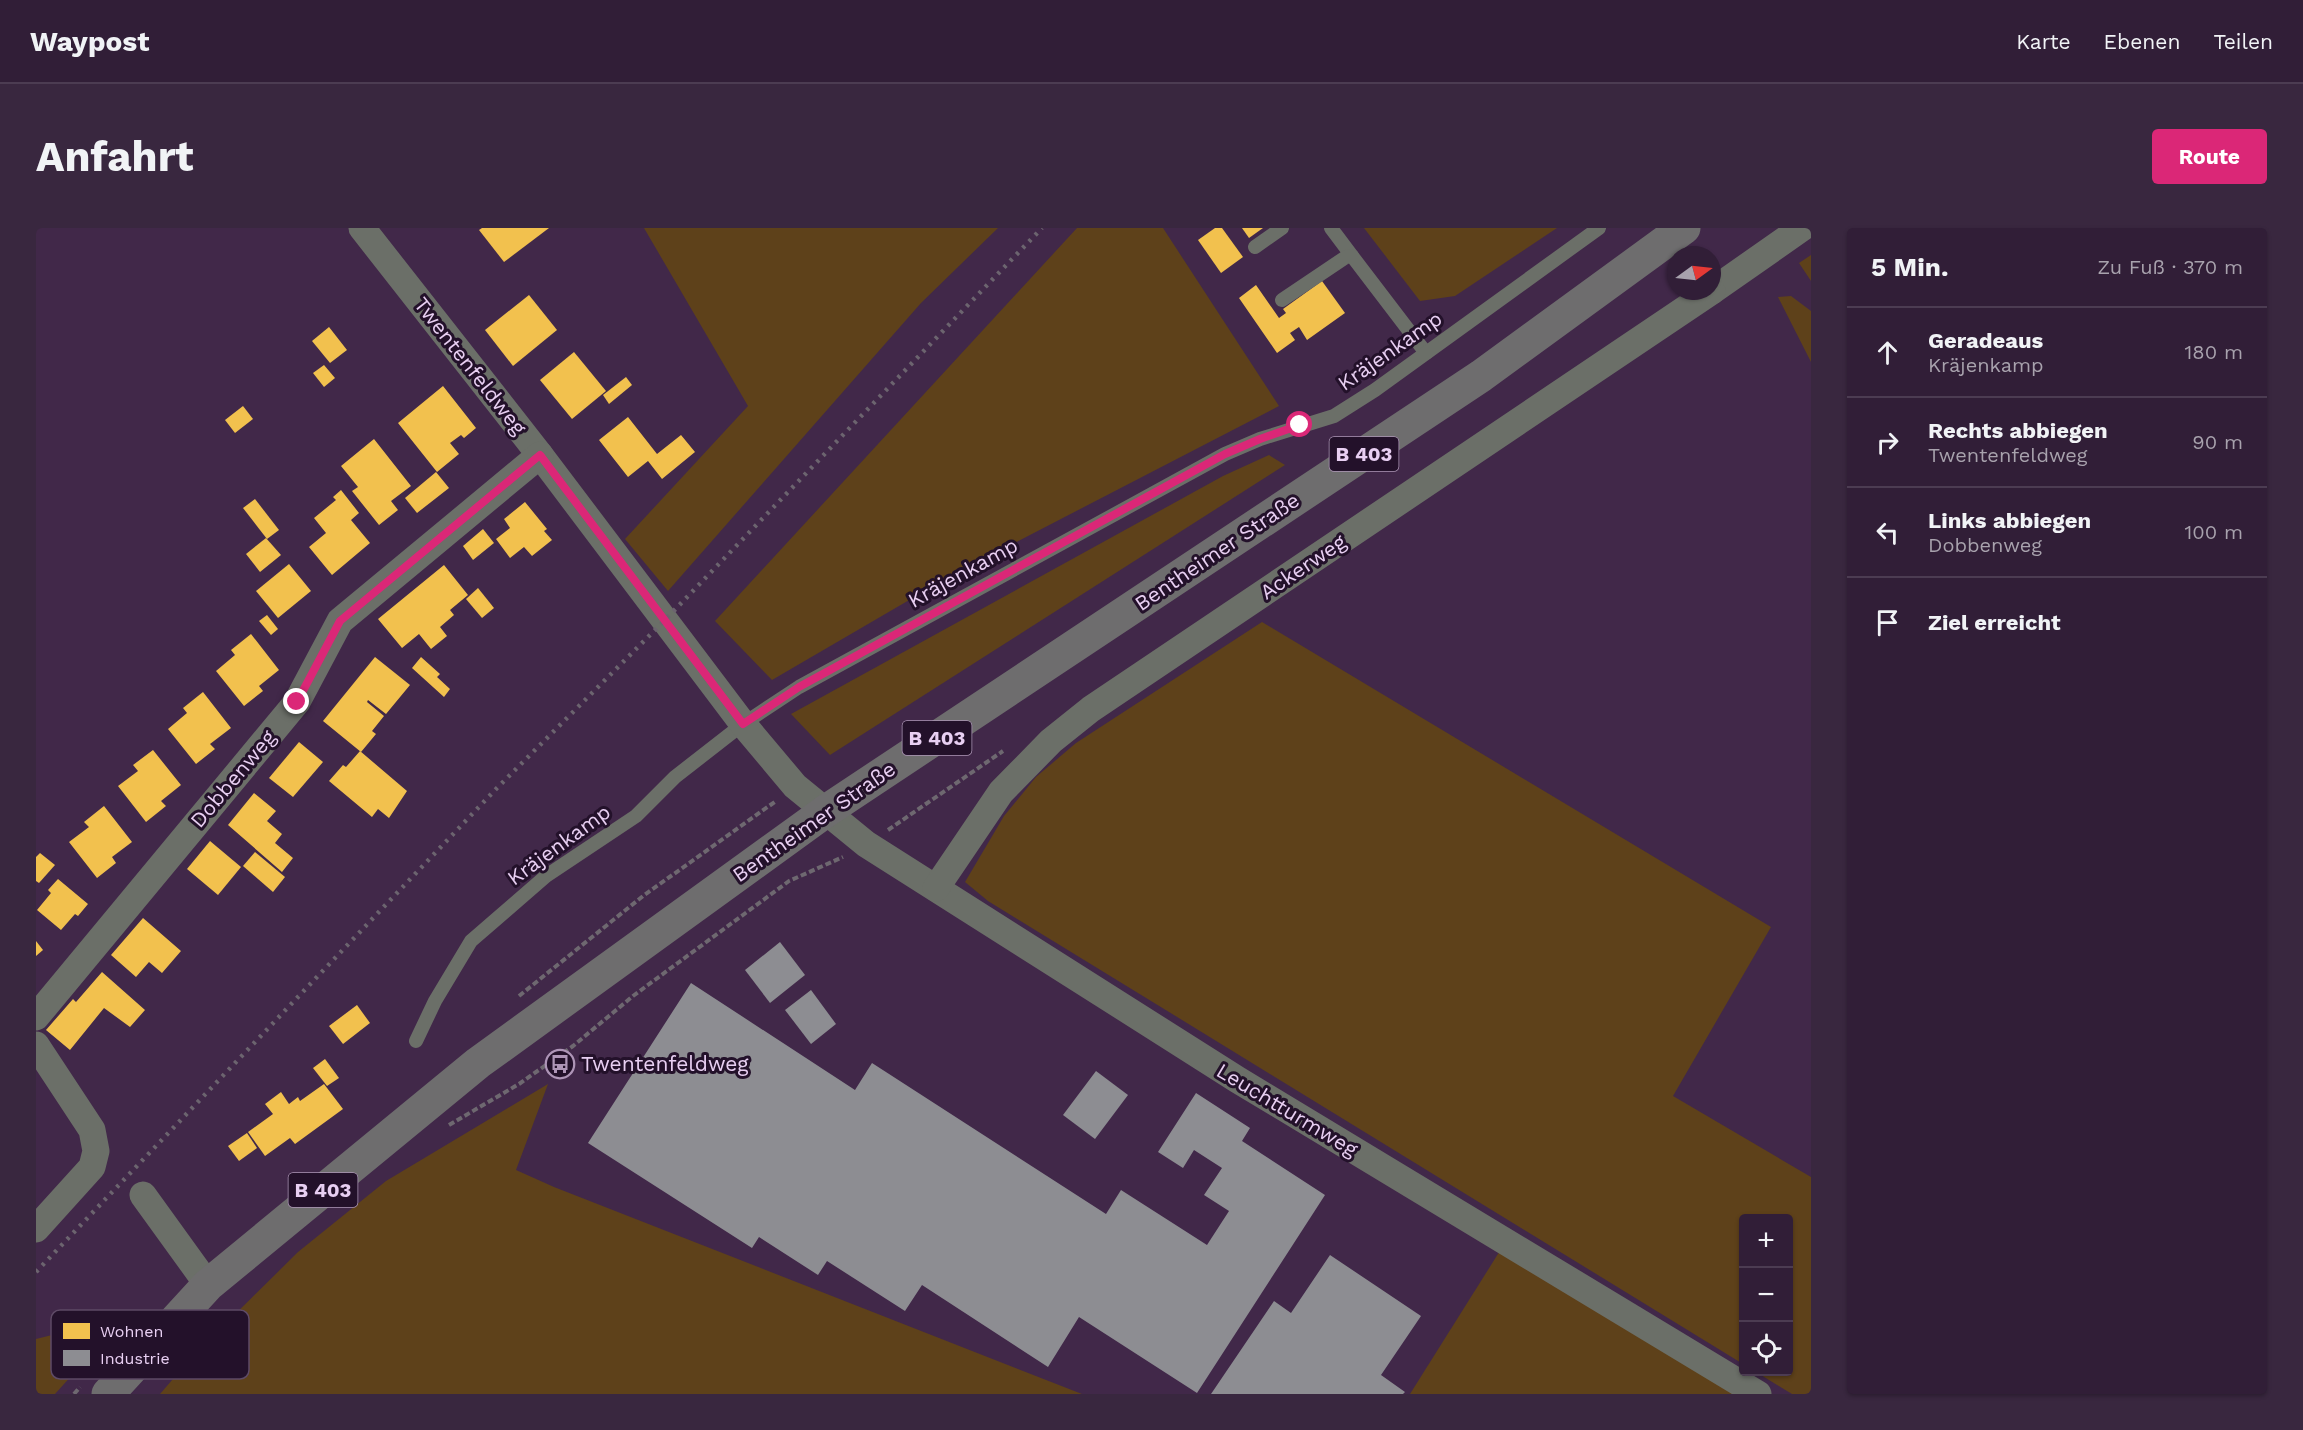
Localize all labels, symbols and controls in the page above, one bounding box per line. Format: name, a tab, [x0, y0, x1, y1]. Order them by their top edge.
text: Waypost	[30, 25, 149, 58]
text: Karte	[2016, 29, 2071, 54]
text: Ebenen	[2104, 29, 2180, 54]
text: Teilen	[2213, 29, 2273, 54]
button: Route	[2152, 129, 2267, 184]
text: Anfahrt	[36, 132, 194, 181]
north arrow	[1667, 246, 1721, 300]
text: 5 Min.	[1871, 252, 1948, 282]
text: Zu Fuß · 370 m	[2097, 255, 2243, 279]
street label: Twentenfeldweg	[409, 292, 532, 440]
street label: Kräjenkamp	[1333, 306, 1447, 396]
text: Geradeaus	[1928, 328, 2043, 353]
icon: ahead	[1871, 336, 1904, 369]
text: 180 m	[2185, 340, 2243, 364]
text: Kräjenkamp	[1928, 353, 2044, 377]
route start	[1286, 411, 1312, 437]
text: Rechts abbiegen	[1928, 418, 2108, 443]
icon: right	[1871, 426, 1904, 459]
text: 90 m	[2192, 430, 2243, 454]
road number: B 403	[1330, 437, 1398, 471]
text: Twentenfeldweg	[1928, 443, 2088, 467]
street label: Bentheimer Straße	[1130, 487, 1304, 616]
text: Links abbiegen	[1928, 508, 2091, 533]
icon: left	[1871, 516, 1904, 549]
text: 100 m	[2184, 520, 2243, 544]
street label: Ackerweg	[1255, 528, 1351, 604]
street label: Kräjenkamp	[904, 532, 1022, 613]
text: Dobbenweg	[1928, 533, 2042, 557]
icon: arrive	[1871, 606, 1904, 639]
text: Ziel erreicht	[1928, 610, 2061, 635]
route end	[283, 688, 309, 714]
road number: B 403	[902, 721, 972, 755]
street label: Dobbenweg	[185, 724, 281, 833]
street label: Bentheimer Straße	[727, 756, 900, 887]
street label: Kräjenkamp	[502, 799, 615, 890]
bus stop icon: Twentenfeldweg	[544, 1048, 576, 1080]
place label: Twentenfeldweg	[581, 1051, 749, 1076]
street label: Leuchtturmweg	[1212, 1058, 1363, 1162]
road number: B 403	[288, 1173, 358, 1207]
map controls	[1739, 1214, 1793, 1376]
button: +	[1739, 1214, 1793, 1268]
button: −	[1739, 1268, 1793, 1322]
legend	[51, 1310, 249, 1379]
text: Wohnen	[100, 1322, 163, 1341]
button: locate	[1739, 1322, 1793, 1376]
text: Industrie	[100, 1349, 170, 1368]

